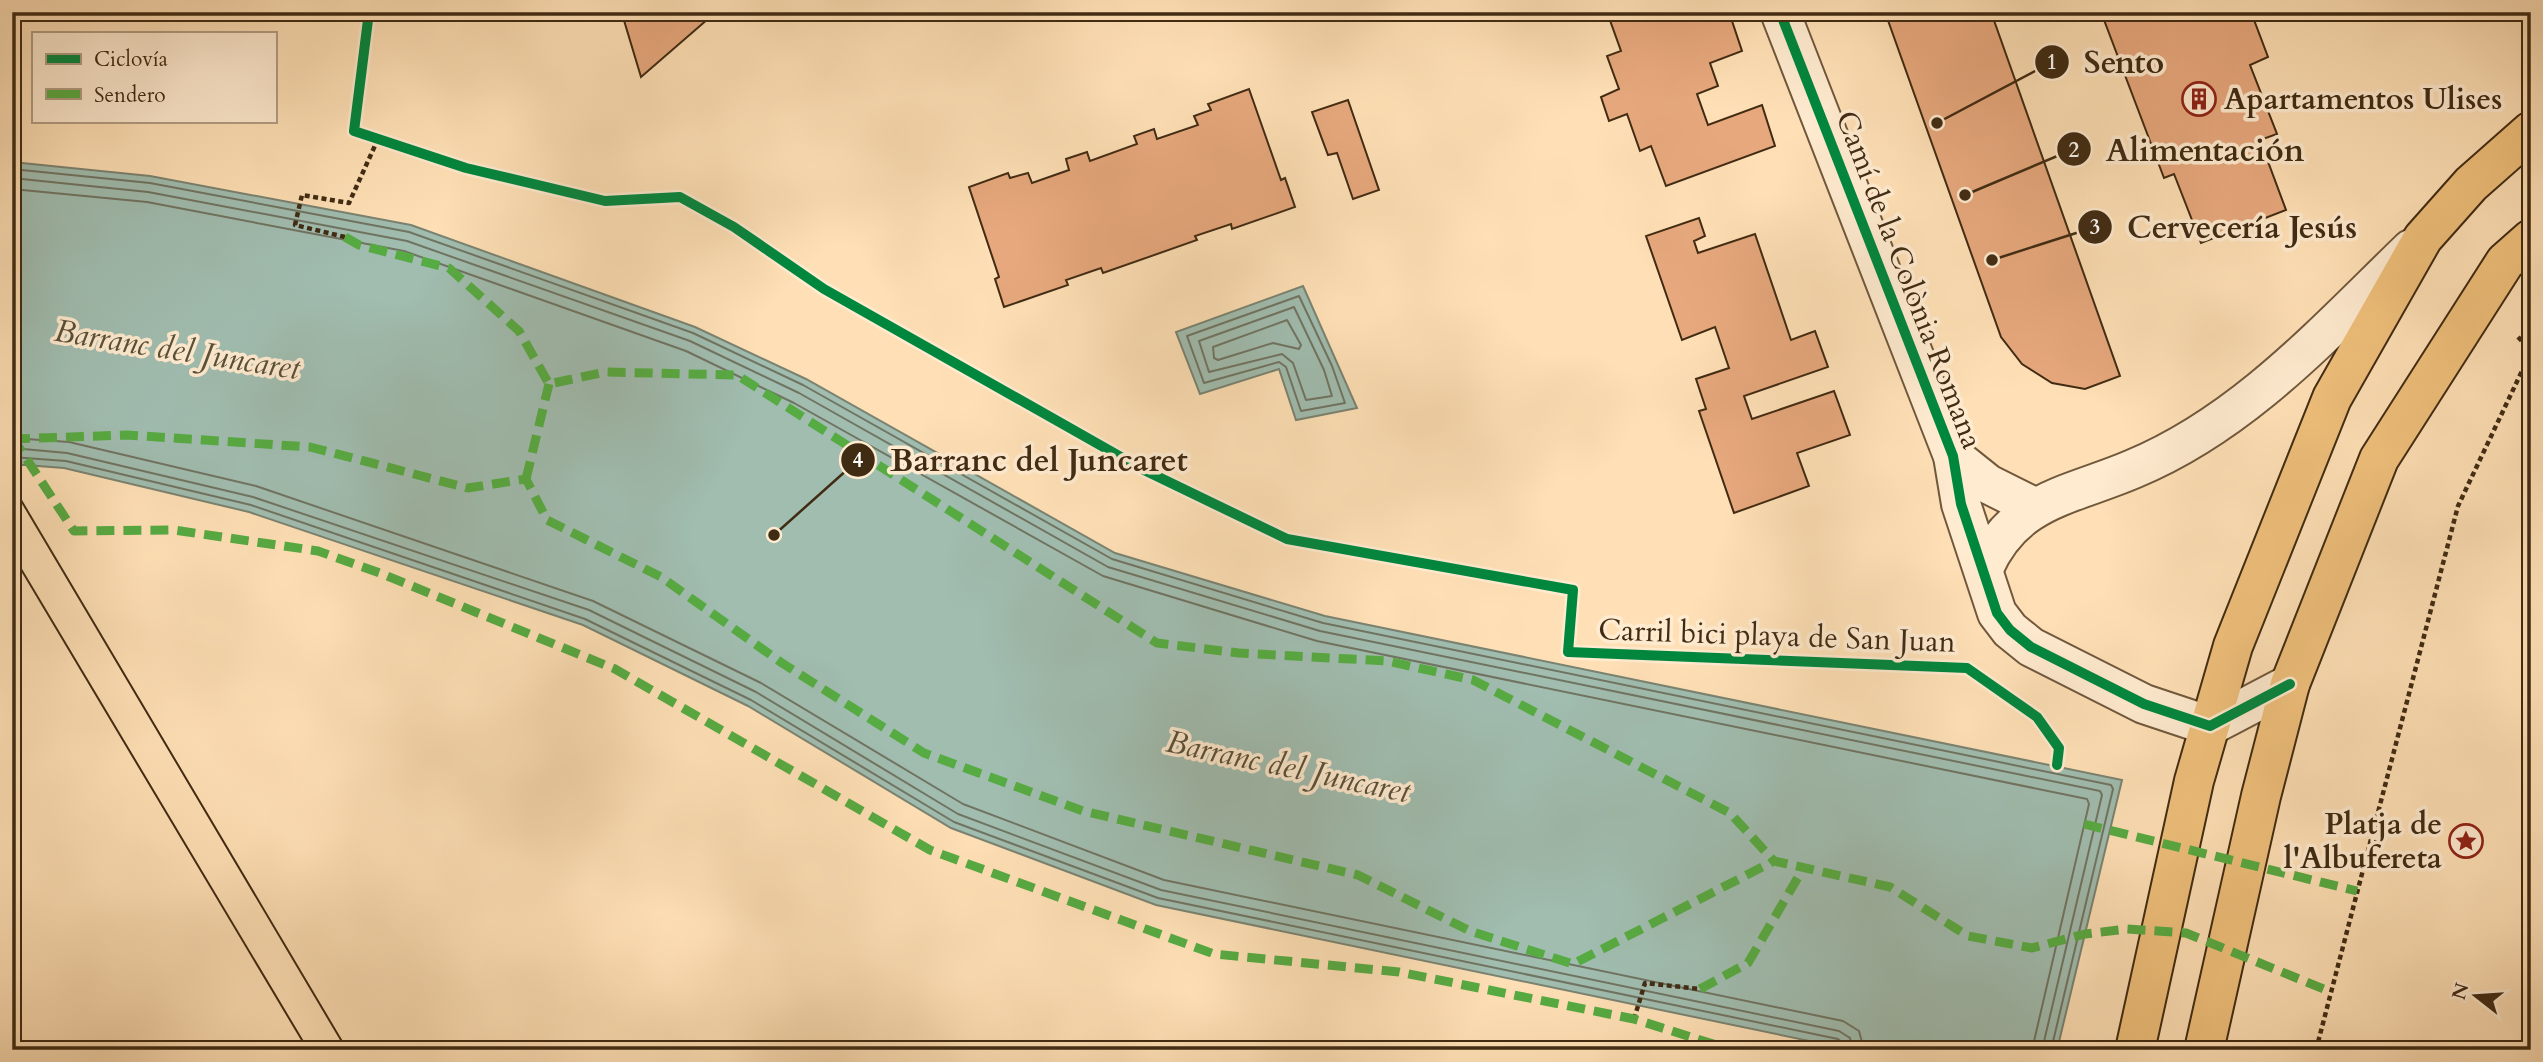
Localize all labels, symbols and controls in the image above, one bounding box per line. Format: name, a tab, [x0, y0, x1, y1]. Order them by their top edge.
legend	[32, 32, 276, 122]
callout: Sento	[2035, 35, 2178, 88]
text: Sento	[2084, 41, 2164, 85]
text: Ciclovía	[94, 45, 168, 74]
text: 1	[2047, 48, 2057, 77]
place label: Apartamentos Ulises	[2224, 79, 2502, 120]
building icon: Apartamentos Ulises	[2180, 80, 2218, 118]
text: Sendero	[94, 81, 166, 110]
street label: Camí de la Colònia Romana	[1826, 105, 1992, 455]
callout: Alimentación	[2057, 123, 2318, 176]
text: Alimentación	[2106, 129, 2305, 173]
text: 2	[2069, 136, 2080, 165]
callout: Cervecería Jesús	[2078, 200, 2371, 253]
text: Cervecería Jesús	[2127, 206, 2357, 250]
text: 3	[2090, 213, 2100, 242]
water label: Barranc del Juncaret	[51, 309, 304, 391]
callout: Barranc del Juncaret	[841, 434, 1201, 487]
text: Barranc del Juncaret	[890, 439, 1188, 483]
text: 4	[853, 446, 864, 475]
street label: Carril bici playa de San Juan	[1598, 609, 1956, 663]
water label: Barranc del Juncaret	[1162, 720, 1415, 815]
place label: Platja de l'Albufereta	[2284, 804, 2442, 879]
place icon: Platja de l'Albufereta	[2447, 822, 2485, 860]
north arrow	[2442, 960, 2512, 1030]
text: N	[2446, 979, 2476, 1003]

